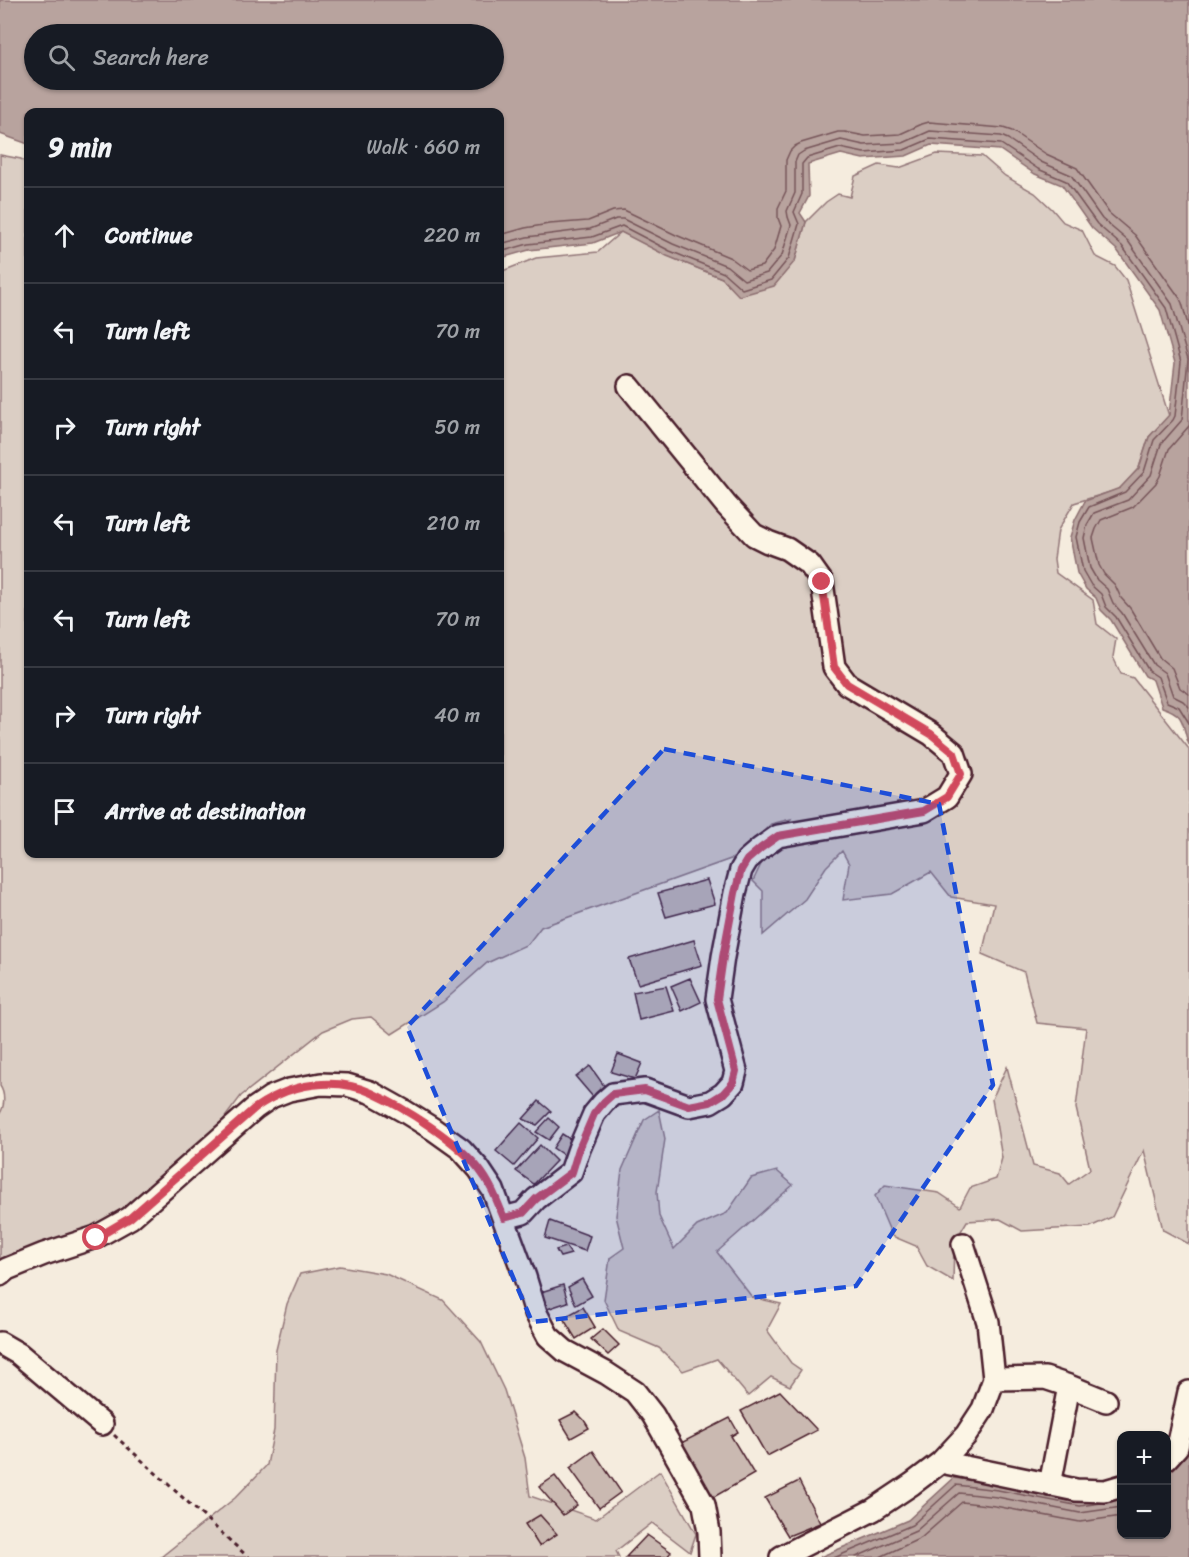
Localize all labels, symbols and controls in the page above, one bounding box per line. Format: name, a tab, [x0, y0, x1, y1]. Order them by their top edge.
search box	[24, 24, 504, 90]
text: Search here	[93, 38, 209, 77]
icon: search	[45, 41, 78, 74]
text: 9 min	[48, 124, 112, 170]
text: Walk · 660 m	[367, 130, 480, 165]
text: Continue	[105, 216, 193, 255]
text: 220 m	[424, 218, 480, 253]
icon: ahead	[48, 219, 81, 252]
text: Turn left	[105, 312, 190, 351]
text: 70 m	[435, 314, 480, 349]
icon: left	[48, 315, 81, 348]
text: Turn right	[105, 408, 200, 447]
text: 50 m	[435, 410, 480, 445]
icon: right	[48, 411, 81, 444]
text: Turn left	[105, 504, 190, 543]
text: 210 m	[427, 506, 480, 541]
icon: left	[48, 507, 81, 540]
route end	[808, 568, 834, 594]
text: Turn left	[105, 600, 190, 639]
text: 70 m	[435, 602, 480, 637]
icon: left	[48, 603, 81, 636]
text: Turn right	[105, 696, 200, 735]
text: 40 m	[434, 698, 480, 733]
icon: right	[48, 699, 81, 732]
text: Arrive at destination	[105, 792, 306, 831]
icon: arrive	[48, 795, 81, 828]
route start	[82, 1224, 108, 1250]
map controls	[1117, 1431, 1171, 1539]
button: +	[1117, 1431, 1171, 1485]
button: −	[1117, 1485, 1171, 1539]

